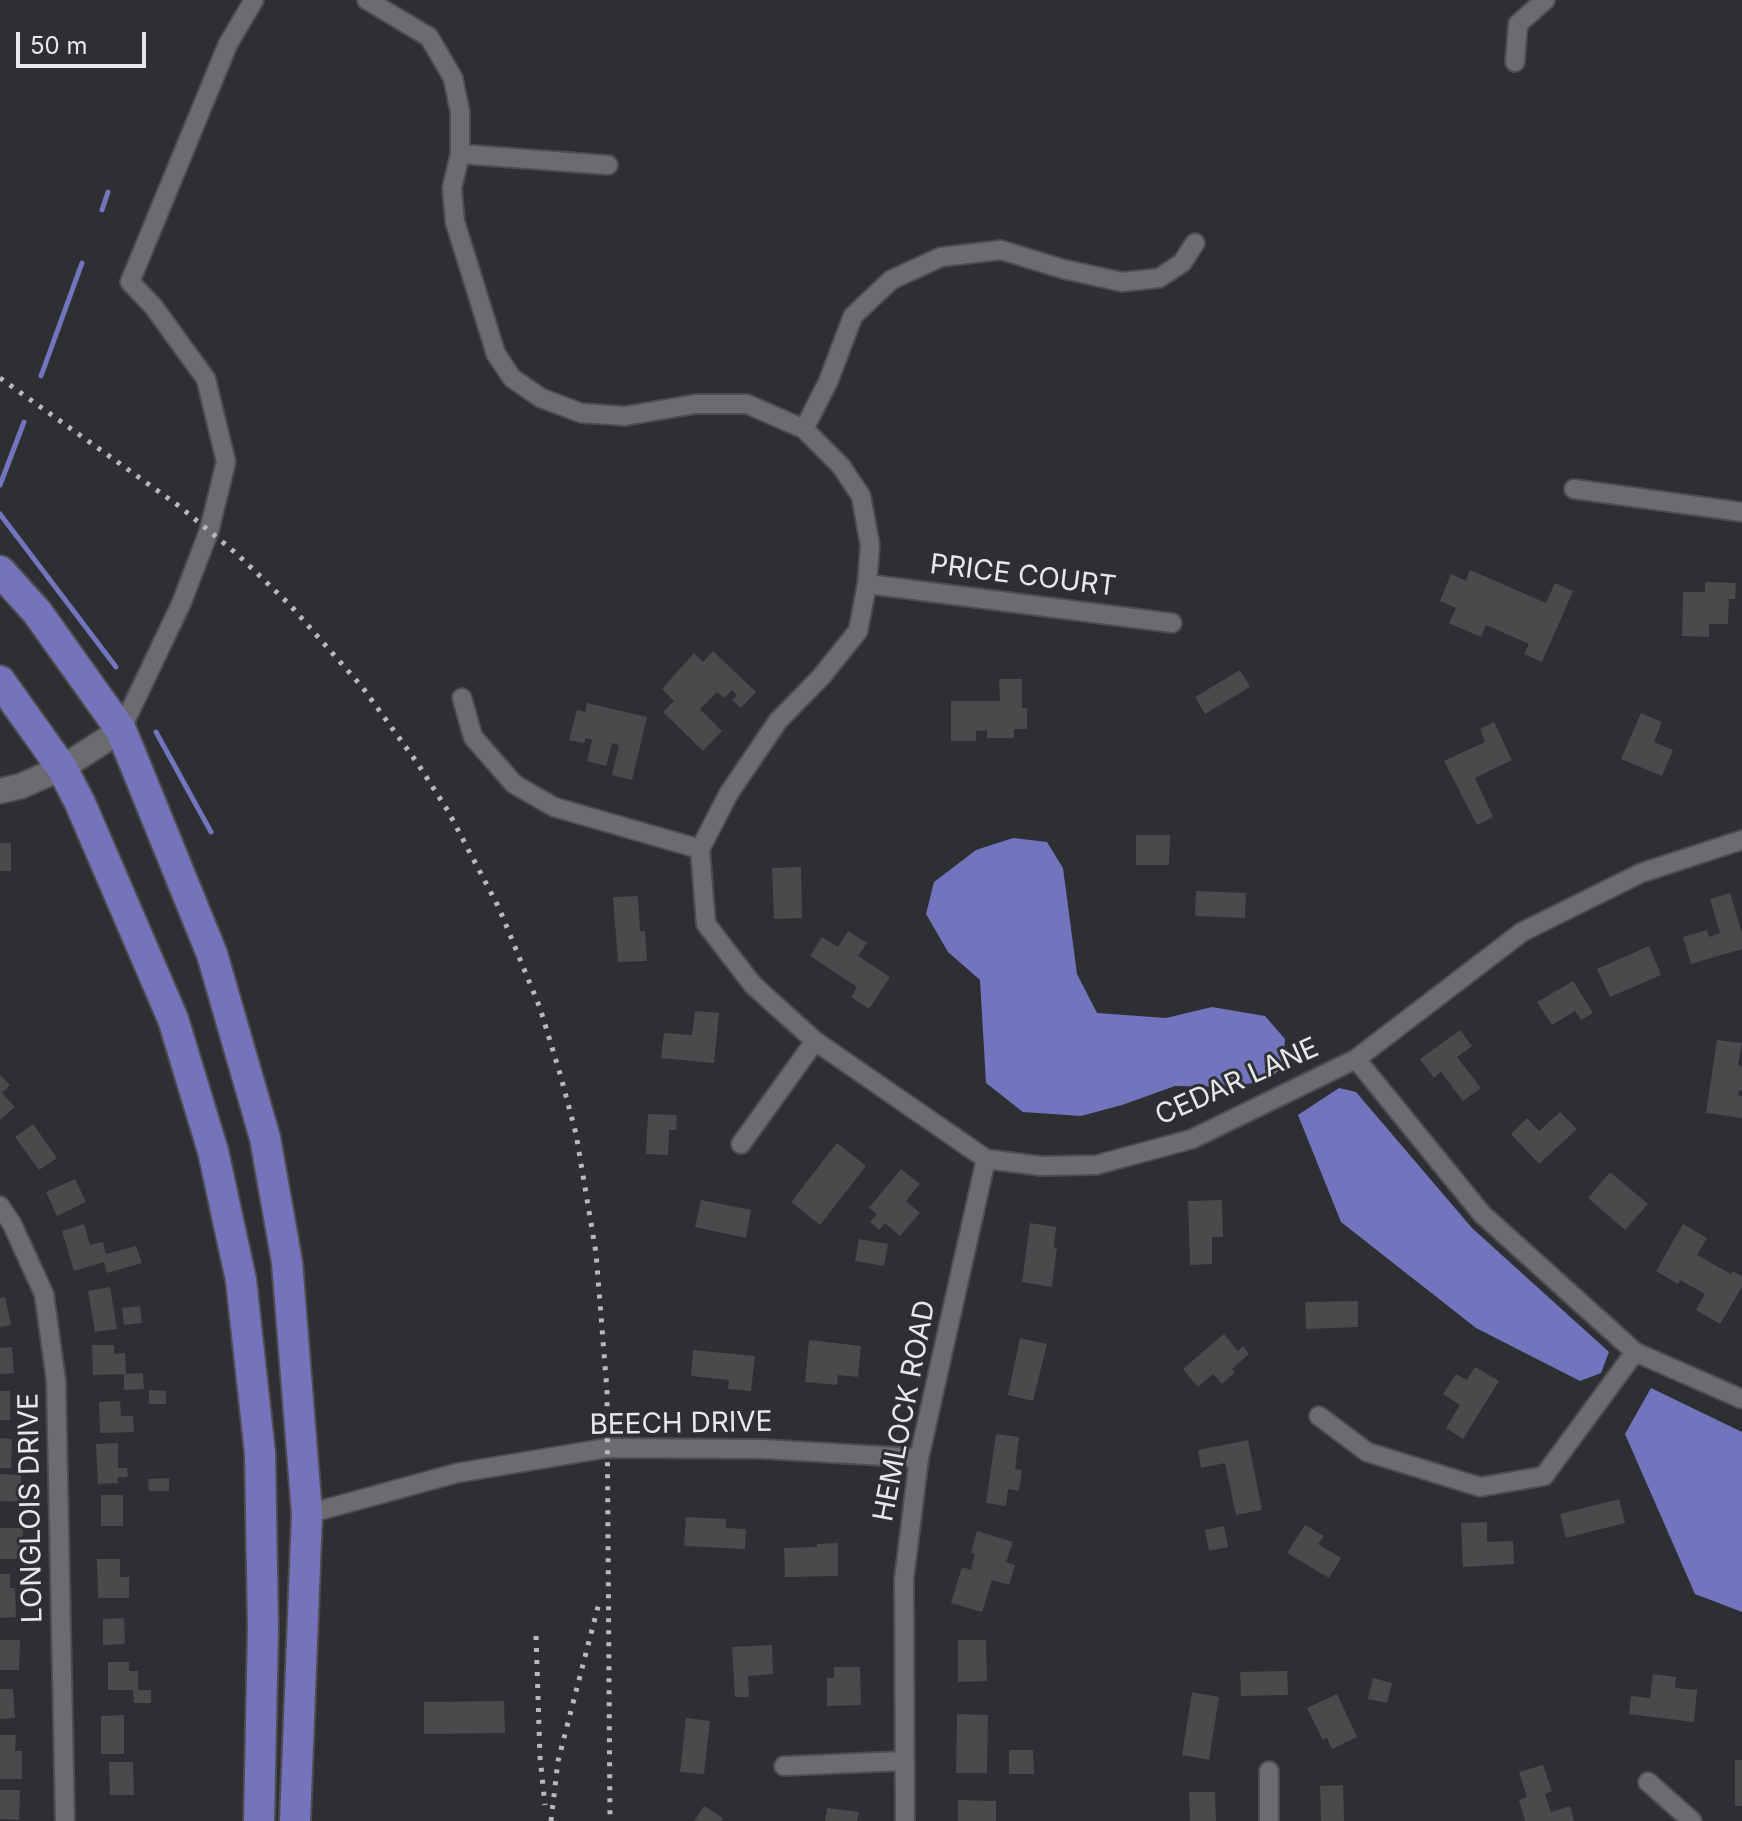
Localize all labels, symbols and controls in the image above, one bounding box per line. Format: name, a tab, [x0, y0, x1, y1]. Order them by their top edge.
scale bar	[20, 16, 150, 66]
text: 50 m	[30, 31, 88, 60]
street label: PRICE COURT	[928, 548, 1118, 604]
street label: CEDAR LANE	[1150, 1031, 1324, 1133]
street label: HEMLOCK ROAD	[867, 1298, 943, 1524]
street label: LONGLOIS DRIVE	[12, 1393, 50, 1623]
street label: BEECH DRIVE	[589, 1406, 773, 1442]

